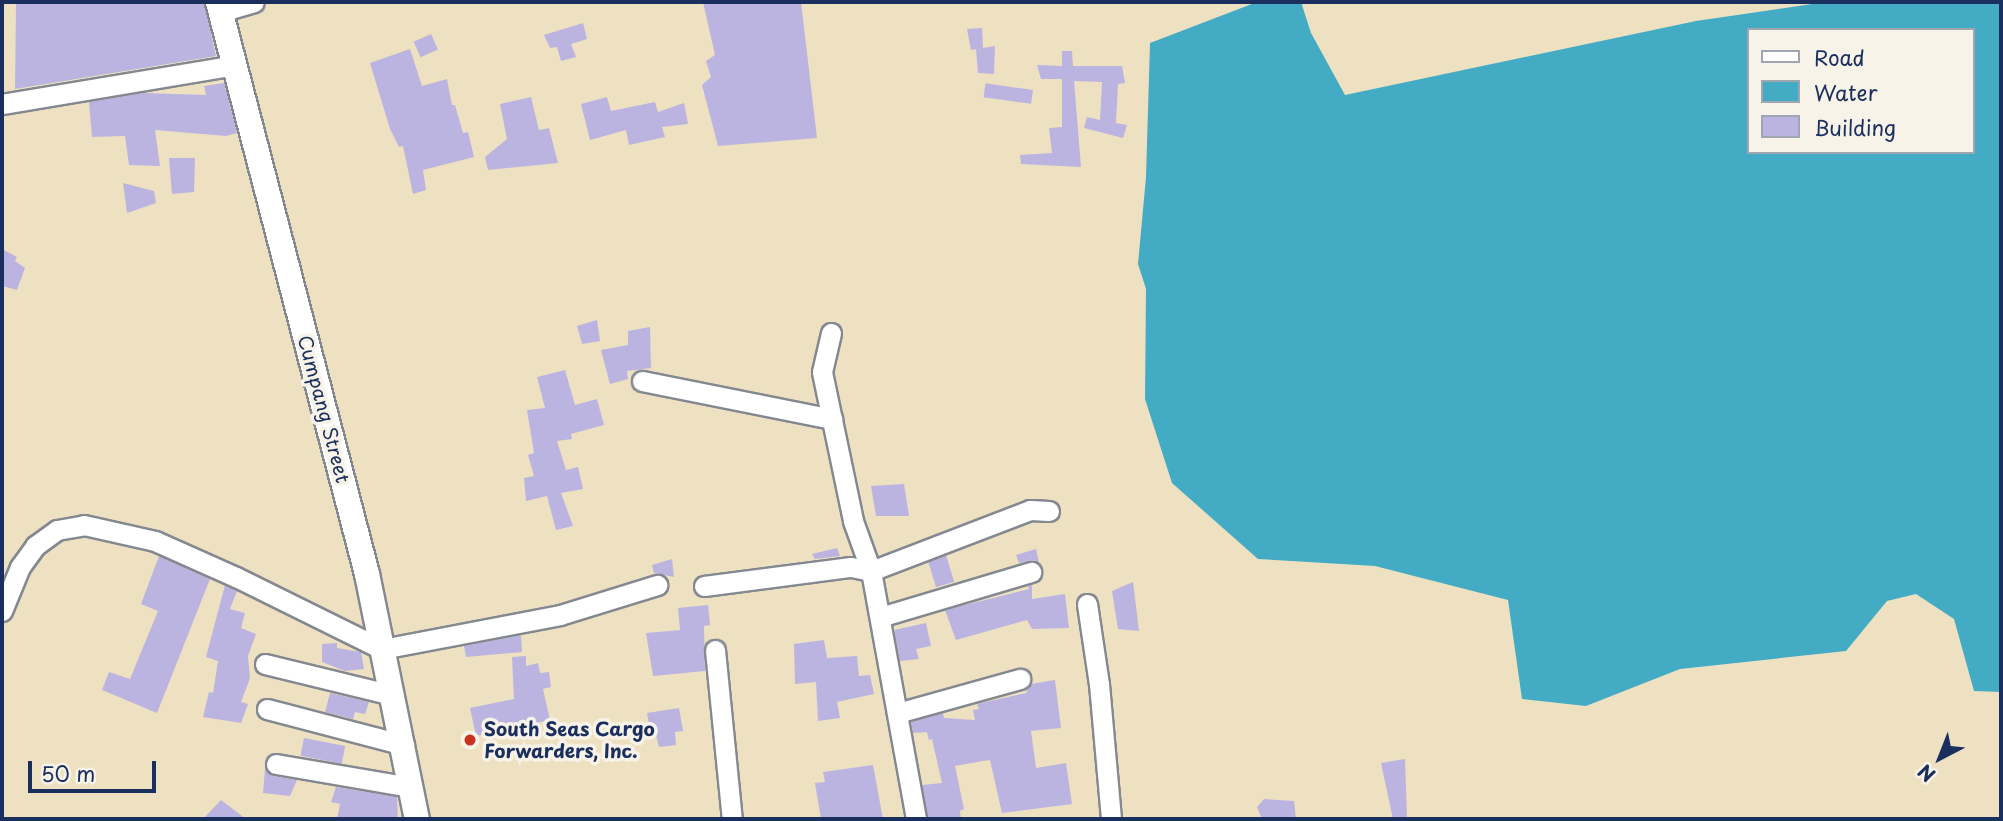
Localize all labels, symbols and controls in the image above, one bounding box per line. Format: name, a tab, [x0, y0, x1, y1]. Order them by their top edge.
legend	[1748, 28, 1975, 154]
text: Road	[1814, 41, 1865, 73]
text: Water	[1814, 76, 1877, 108]
text: Building	[1814, 111, 1896, 143]
street label: Cumpang Street	[293, 333, 355, 485]
place label: South Seas Cargo Forwarders, Inc.	[484, 718, 656, 762]
north arrow	[1905, 723, 1975, 793]
marker: South Seas Cargo Forwarders, Inc.	[462, 732, 478, 748]
scale bar	[32, 748, 159, 792]
text: 50 m	[41, 757, 95, 789]
text: N	[1911, 758, 1941, 789]

